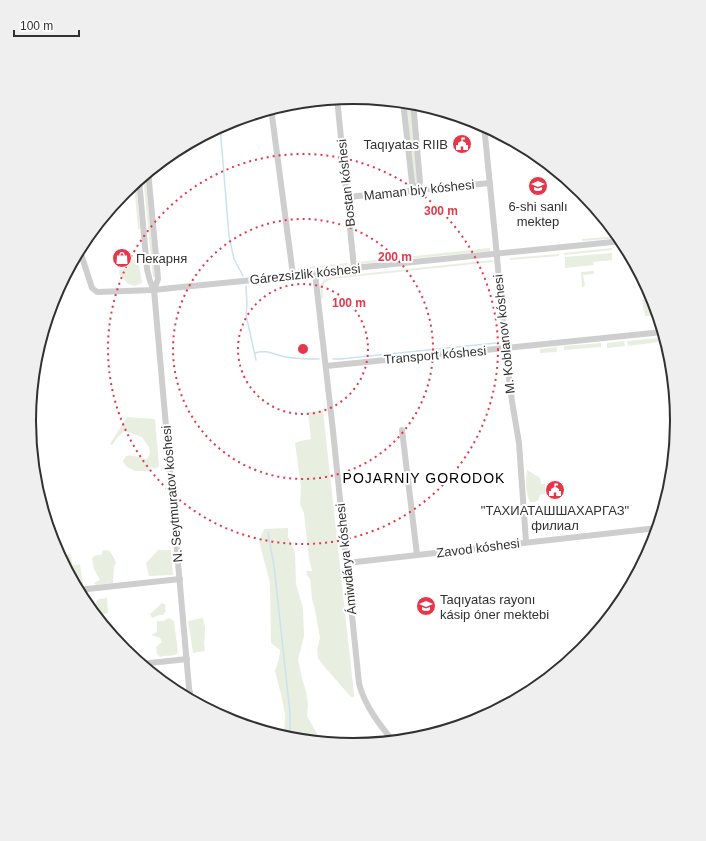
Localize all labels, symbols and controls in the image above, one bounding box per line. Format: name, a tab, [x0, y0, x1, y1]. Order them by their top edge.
scale bar	[14, 12, 79, 38]
text: 100 m	[20, 19, 53, 33]
public building icon: Taqıyatas RIIB	[451, 133, 473, 155]
place label: Taqıyatas RIIB	[363, 137, 448, 152]
street label: Bostan kóshesi	[334, 138, 358, 228]
school or university icon: 6-shi sanlı mektep	[527, 175, 549, 197]
street label: Maman biy kóshesi	[363, 177, 475, 203]
place label: 6-shi sanlı mektep	[508, 199, 568, 229]
text: 300 m	[424, 204, 458, 218]
shop icon: Пекарня	[111, 247, 133, 269]
text: 200 m	[378, 250, 412, 264]
place label: Пекарня	[136, 251, 187, 266]
street label: Gárezsizlik kóshesi	[249, 261, 361, 287]
street label: M. Koblanov kóshesi	[490, 273, 518, 394]
text: 100 m	[332, 296, 366, 310]
centre of rings	[296, 342, 310, 356]
street label: Transport kóshesi	[383, 343, 487, 367]
street label: N. Seytmuratov kóshesi	[159, 425, 185, 563]
district label: POJARNIY GORODOK	[343, 470, 505, 486]
public building icon: "ТАХИАТАШШАХАРГАЗ" филиал	[544, 479, 566, 501]
street label: Ámiwdárya kóshesi	[333, 502, 359, 615]
place label: "ТАХИАТАШШАХАРГАЗ" филиал	[481, 503, 630, 533]
street label: Zavod kóshesi	[435, 535, 521, 561]
place label: Taqıyatas rayonı kásip óner mektebi	[440, 592, 549, 622]
school or university icon: Taqıyatas rayonı kásip óner mektebi	[415, 595, 437, 617]

